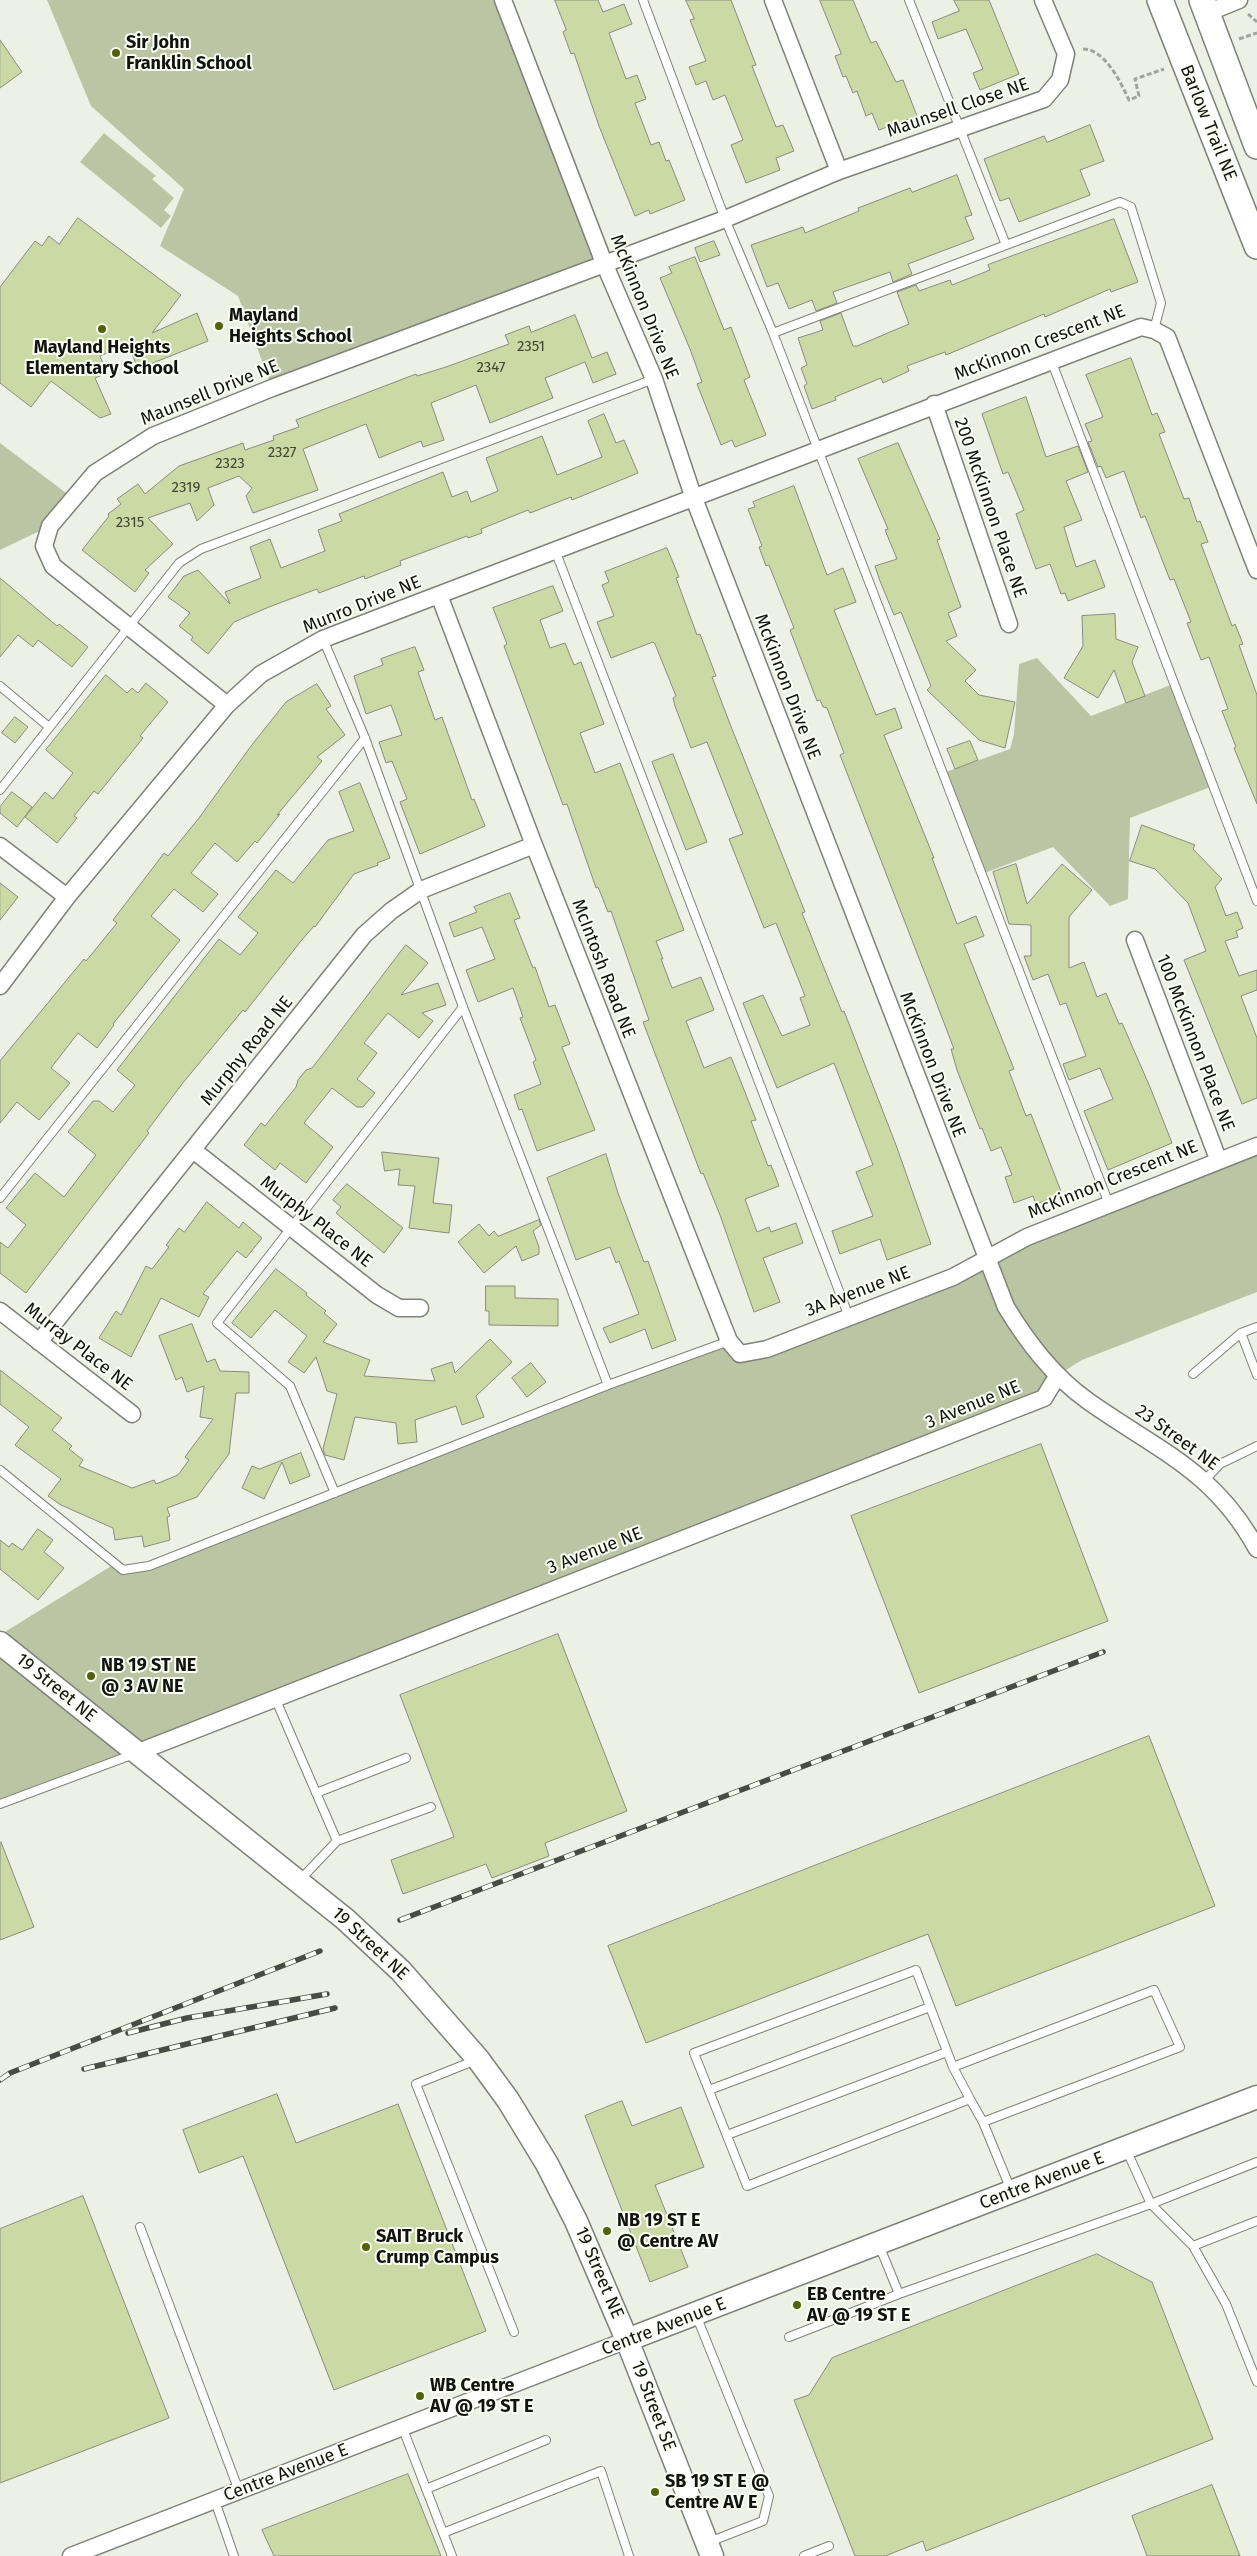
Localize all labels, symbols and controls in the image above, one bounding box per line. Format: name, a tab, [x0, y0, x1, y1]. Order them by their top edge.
place label: Sir John Franklin School	[126, 32, 252, 74]
marker: Sir John Franklin School	[110, 47, 122, 59]
street label: Barlow Trail NE	[1175, 62, 1241, 184]
street label: Maunsell Close NE	[884, 74, 1032, 142]
street label: McKinnon Drive NE	[605, 232, 683, 382]
street label: McKinnon Crescent NE	[951, 300, 1129, 386]
place label: Mayland Heights School	[229, 305, 352, 348]
marker: Mayland Heights School	[213, 320, 225, 332]
marker: Mayland Heights Elementary School	[96, 323, 108, 335]
place label: Mayland Heights Elementary School	[25, 337, 179, 379]
house number: 2351	[517, 338, 545, 356]
street label: Maunsell Drive NE	[138, 355, 282, 431]
house number: 2347	[476, 359, 506, 377]
street label: 200 McKinnon Place NE	[949, 415, 1031, 601]
house number: 2327	[268, 444, 296, 462]
house number: 2323	[215, 455, 245, 473]
house number: 2319	[172, 479, 200, 497]
house number: 2315	[116, 514, 144, 532]
street label: Munro Drive NE	[300, 571, 424, 639]
street label: McKinnon Drive NE	[749, 611, 825, 763]
street label: McIntosh Road NE	[567, 896, 639, 1042]
street label: 100 McKinnon Place NE	[1151, 951, 1239, 1135]
street label: McKinnon Drive NE	[894, 989, 970, 1141]
street label: Murphy Road NE	[196, 992, 298, 1110]
street label: McKinnon Crescent NE	[1025, 1136, 1201, 1224]
street label: Murphy Place NE	[256, 1172, 376, 1272]
street label: 3A Avenue NE	[803, 1262, 913, 1322]
street label: Murray Place NE	[20, 1298, 136, 1396]
street label: 3 Avenue NE	[923, 1376, 1023, 1434]
street label: 23 Street NE	[1131, 1400, 1223, 1476]
street label: 3 Avenue NE	[544, 1523, 646, 1579]
street label: 19 Street NE	[11, 1649, 101, 1727]
place label: NB 19 ST NE @ 3 AV NE	[101, 1655, 196, 1698]
marker: NB 19 ST NE @ 3 AV NE	[85, 1670, 97, 1682]
street label: 19 Street NE	[327, 1903, 413, 1985]
street label: Centre Avenue E	[977, 2147, 1107, 2215]
place label: NB 19 ST E @ Centre AV	[617, 2210, 718, 2252]
street label: 19 Street NE	[570, 2224, 628, 2322]
marker: NB 19 ST E @ Centre AV	[601, 2225, 613, 2237]
place label: SAIT Bruck Crump Campus	[376, 2226, 499, 2268]
marker: SAIT Bruck Crump Campus	[360, 2241, 372, 2253]
place label: EB Centre AV @ 19 ST E	[807, 2284, 911, 2326]
street label: Centre Avenue E	[599, 2293, 729, 2361]
marker: EB Centre AV @ 19 ST E	[791, 2299, 803, 2311]
street label: 19 Street SE	[626, 2358, 680, 2454]
place label: WB Centre AV @ 19 ST E	[430, 2375, 534, 2418]
marker: WB Centre AV @ 19 ST E	[414, 2390, 426, 2402]
street label: Centre Avenue E	[221, 2439, 351, 2507]
place label: SB 19 ST E @ Centre AV E	[665, 2471, 769, 2514]
marker: SB 19 ST E @ Centre AV E	[649, 2486, 661, 2498]

